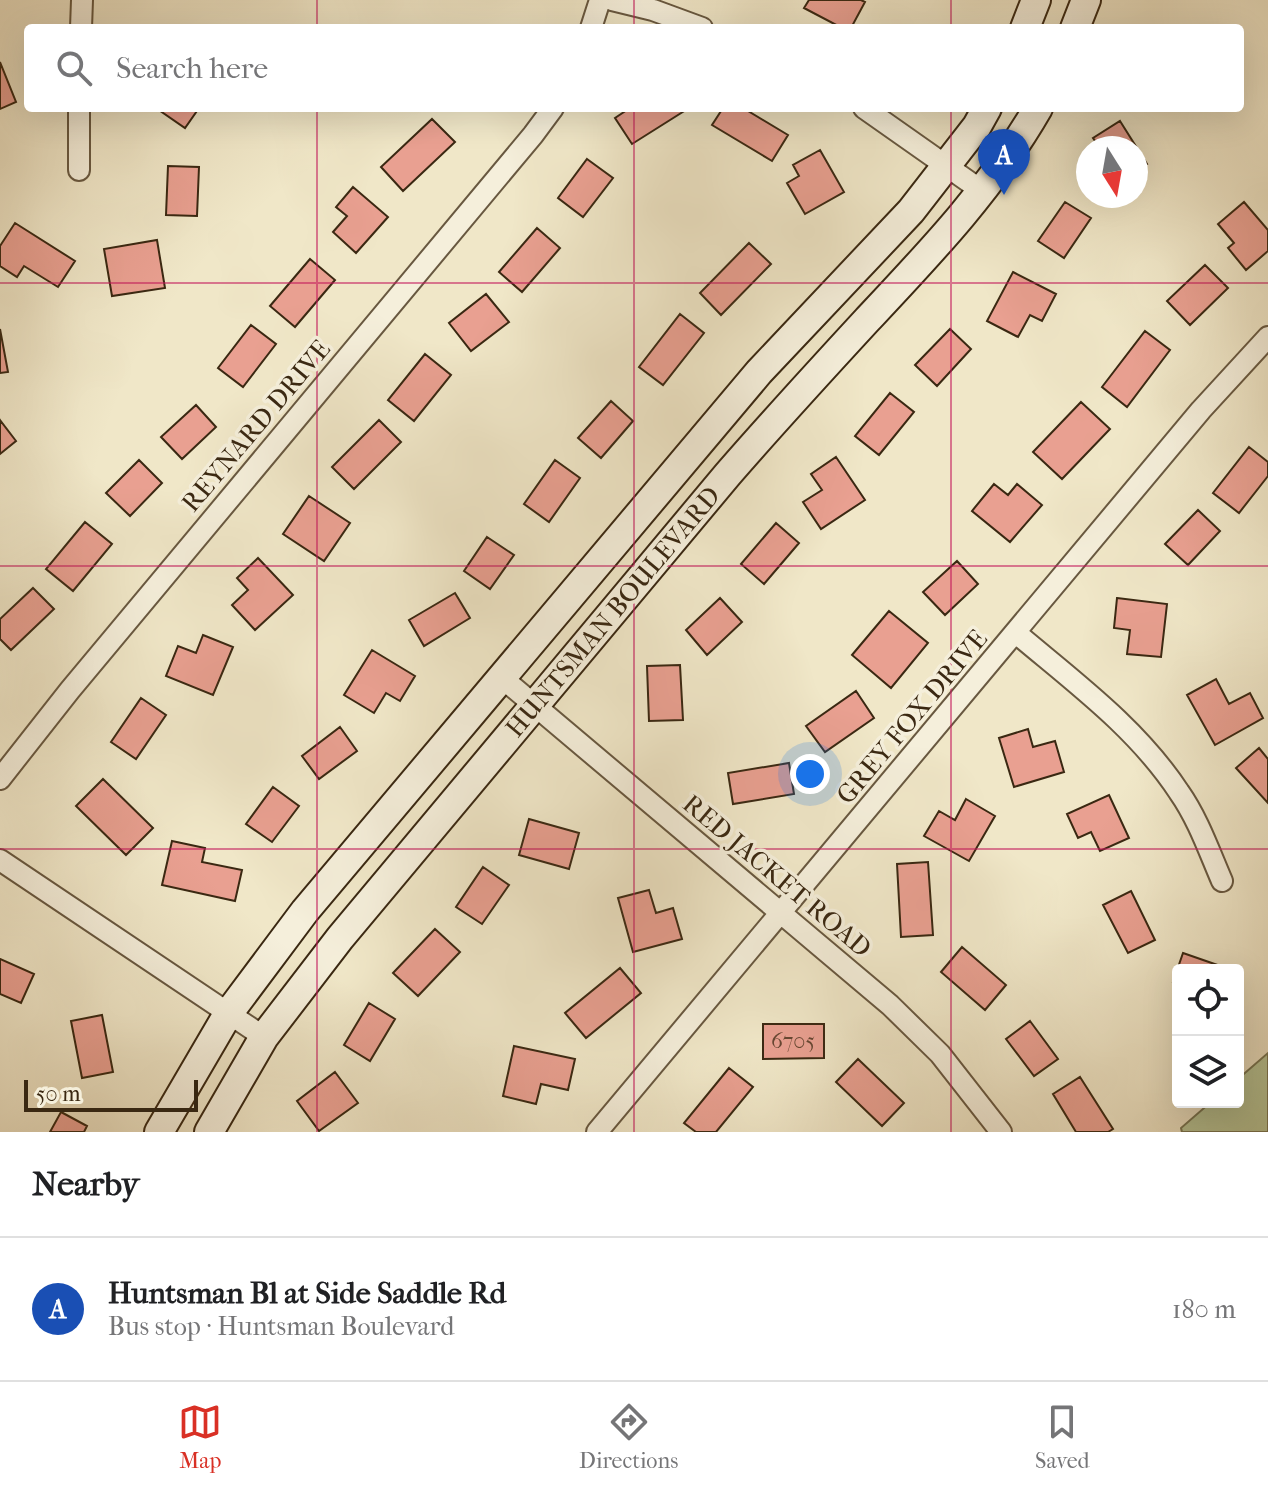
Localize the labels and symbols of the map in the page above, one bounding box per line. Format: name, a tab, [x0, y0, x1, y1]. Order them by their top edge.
pin: A	[978, 129, 1030, 195]
north arrow	[1076, 136, 1148, 208]
street label: REYNARD DRIVE	[175, 334, 337, 518]
street label: HUNTSMAN BOULEVARD	[499, 480, 727, 744]
street label: GREY FOX DRIVE	[830, 624, 994, 810]
your location	[790, 754, 830, 794]
street label: RED JACKET ROAD	[677, 788, 877, 964]
house number: 6705	[771, 1028, 815, 1054]
scale bar	[24, 1076, 198, 1112]

